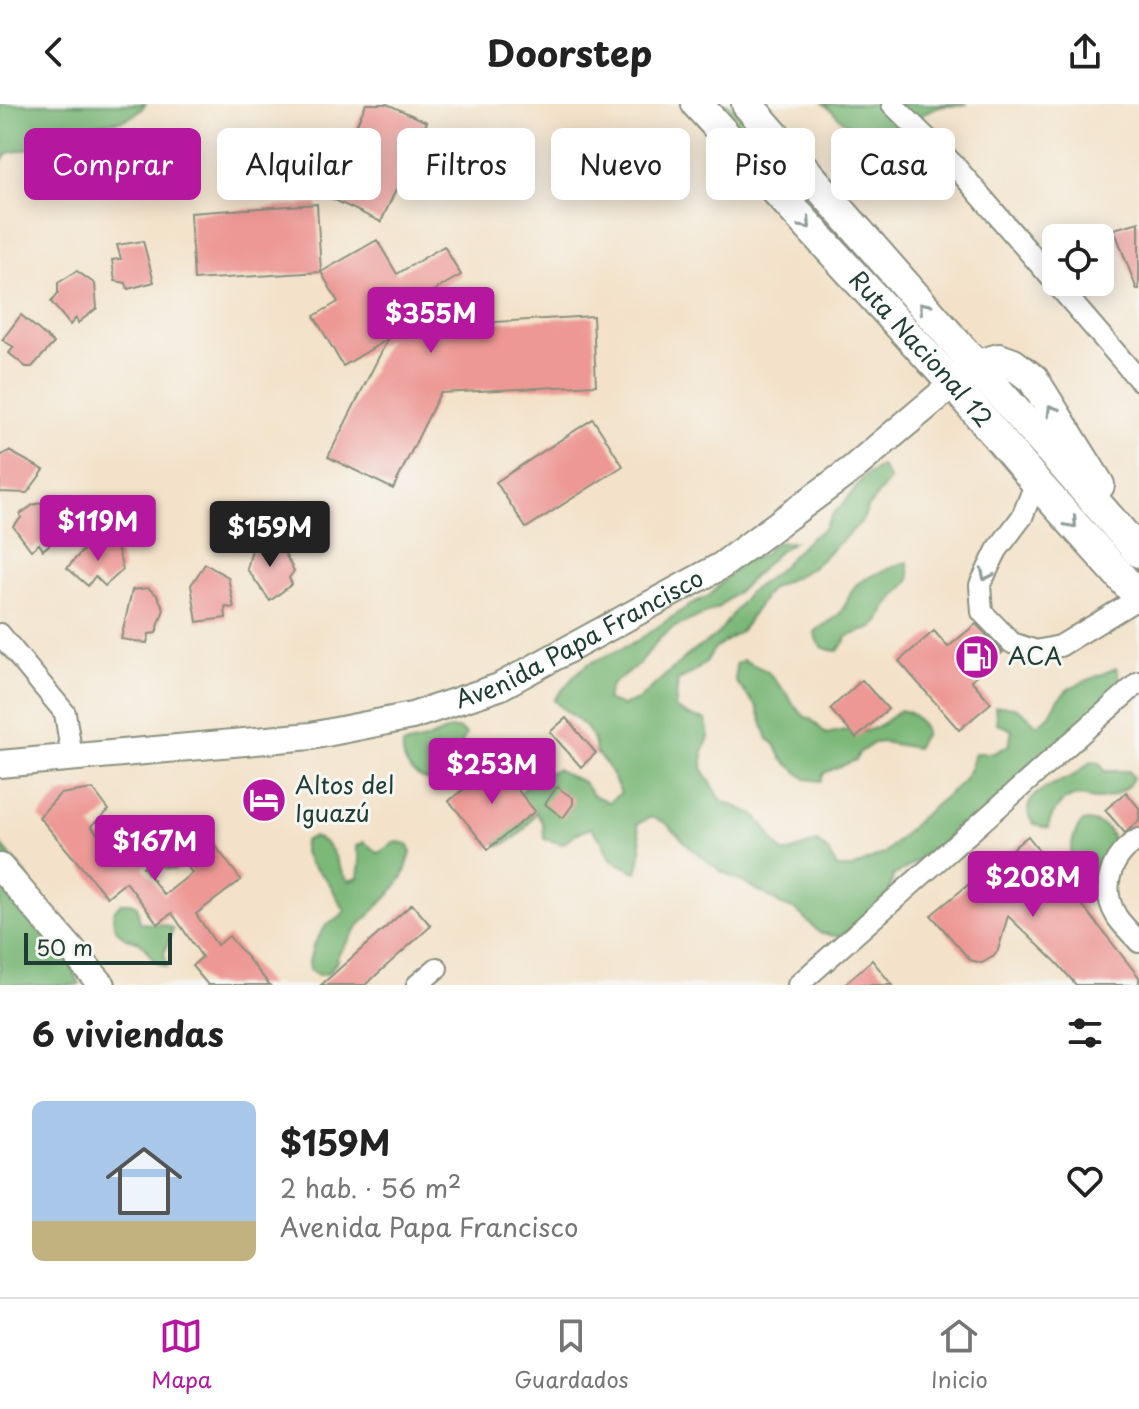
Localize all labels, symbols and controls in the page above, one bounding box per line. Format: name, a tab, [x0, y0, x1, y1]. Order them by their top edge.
text: Doorstep	[487, 25, 652, 79]
icon: back	[32, 30, 76, 74]
icon: share	[1063, 30, 1107, 74]
chip: Comprar	[24, 128, 201, 200]
chip: Alquilar	[217, 128, 381, 200]
chip: Filtros	[397, 128, 535, 200]
chip: Nuevo	[551, 128, 690, 200]
chip: Piso	[706, 128, 815, 200]
chip: Casa	[831, 128, 955, 200]
one-way arrow	[797, 214, 811, 229]
map controls	[1042, 224, 1114, 296]
button: locate	[1042, 224, 1114, 296]
street label: Ruta Nacional 12	[842, 262, 1002, 435]
pin: $355M	[375, 287, 487, 355]
text: $355M	[385, 293, 477, 332]
one-way arrow	[919, 301, 934, 316]
one-way arrow	[1047, 404, 1062, 419]
pin: $119M	[42, 495, 154, 563]
text: $119M	[58, 501, 138, 540]
pin: $159M	[214, 501, 326, 569]
text: $159M	[228, 507, 312, 546]
one-way arrow	[1062, 513, 1077, 528]
street label: Avenida Papa Francisco	[450, 559, 709, 716]
one-way arrow	[980, 566, 996, 581]
fuel station icon: ACA	[953, 633, 1001, 681]
place label: ACA	[1008, 637, 1062, 673]
pin: $253M	[436, 738, 548, 806]
text: $253M	[447, 744, 537, 783]
place label: Altos del Iguazú	[295, 766, 394, 830]
hotel icon: Altos del Iguazú	[240, 776, 288, 824]
pin: $167M	[99, 815, 211, 883]
text: $167M	[113, 821, 197, 860]
pin: $208M	[977, 851, 1089, 919]
text: $208M	[986, 857, 1080, 896]
scale bar	[24, 929, 172, 965]
text: 50 m	[36, 930, 93, 963]
text: 6 viviendas	[32, 1007, 224, 1059]
icon: filters	[1063, 1011, 1107, 1055]
text: $159M	[280, 1116, 390, 1168]
icon: home	[96, 1133, 192, 1229]
icon: heart	[1063, 1159, 1107, 1203]
text: 2 hab. · 56 m²	[280, 1168, 462, 1207]
text: Avenida Papa Francisco	[280, 1207, 578, 1246]
tab: Mapa	[151, 1314, 212, 1395]
tab: Guardados	[514, 1314, 629, 1395]
tab: Inicio	[931, 1314, 988, 1395]

